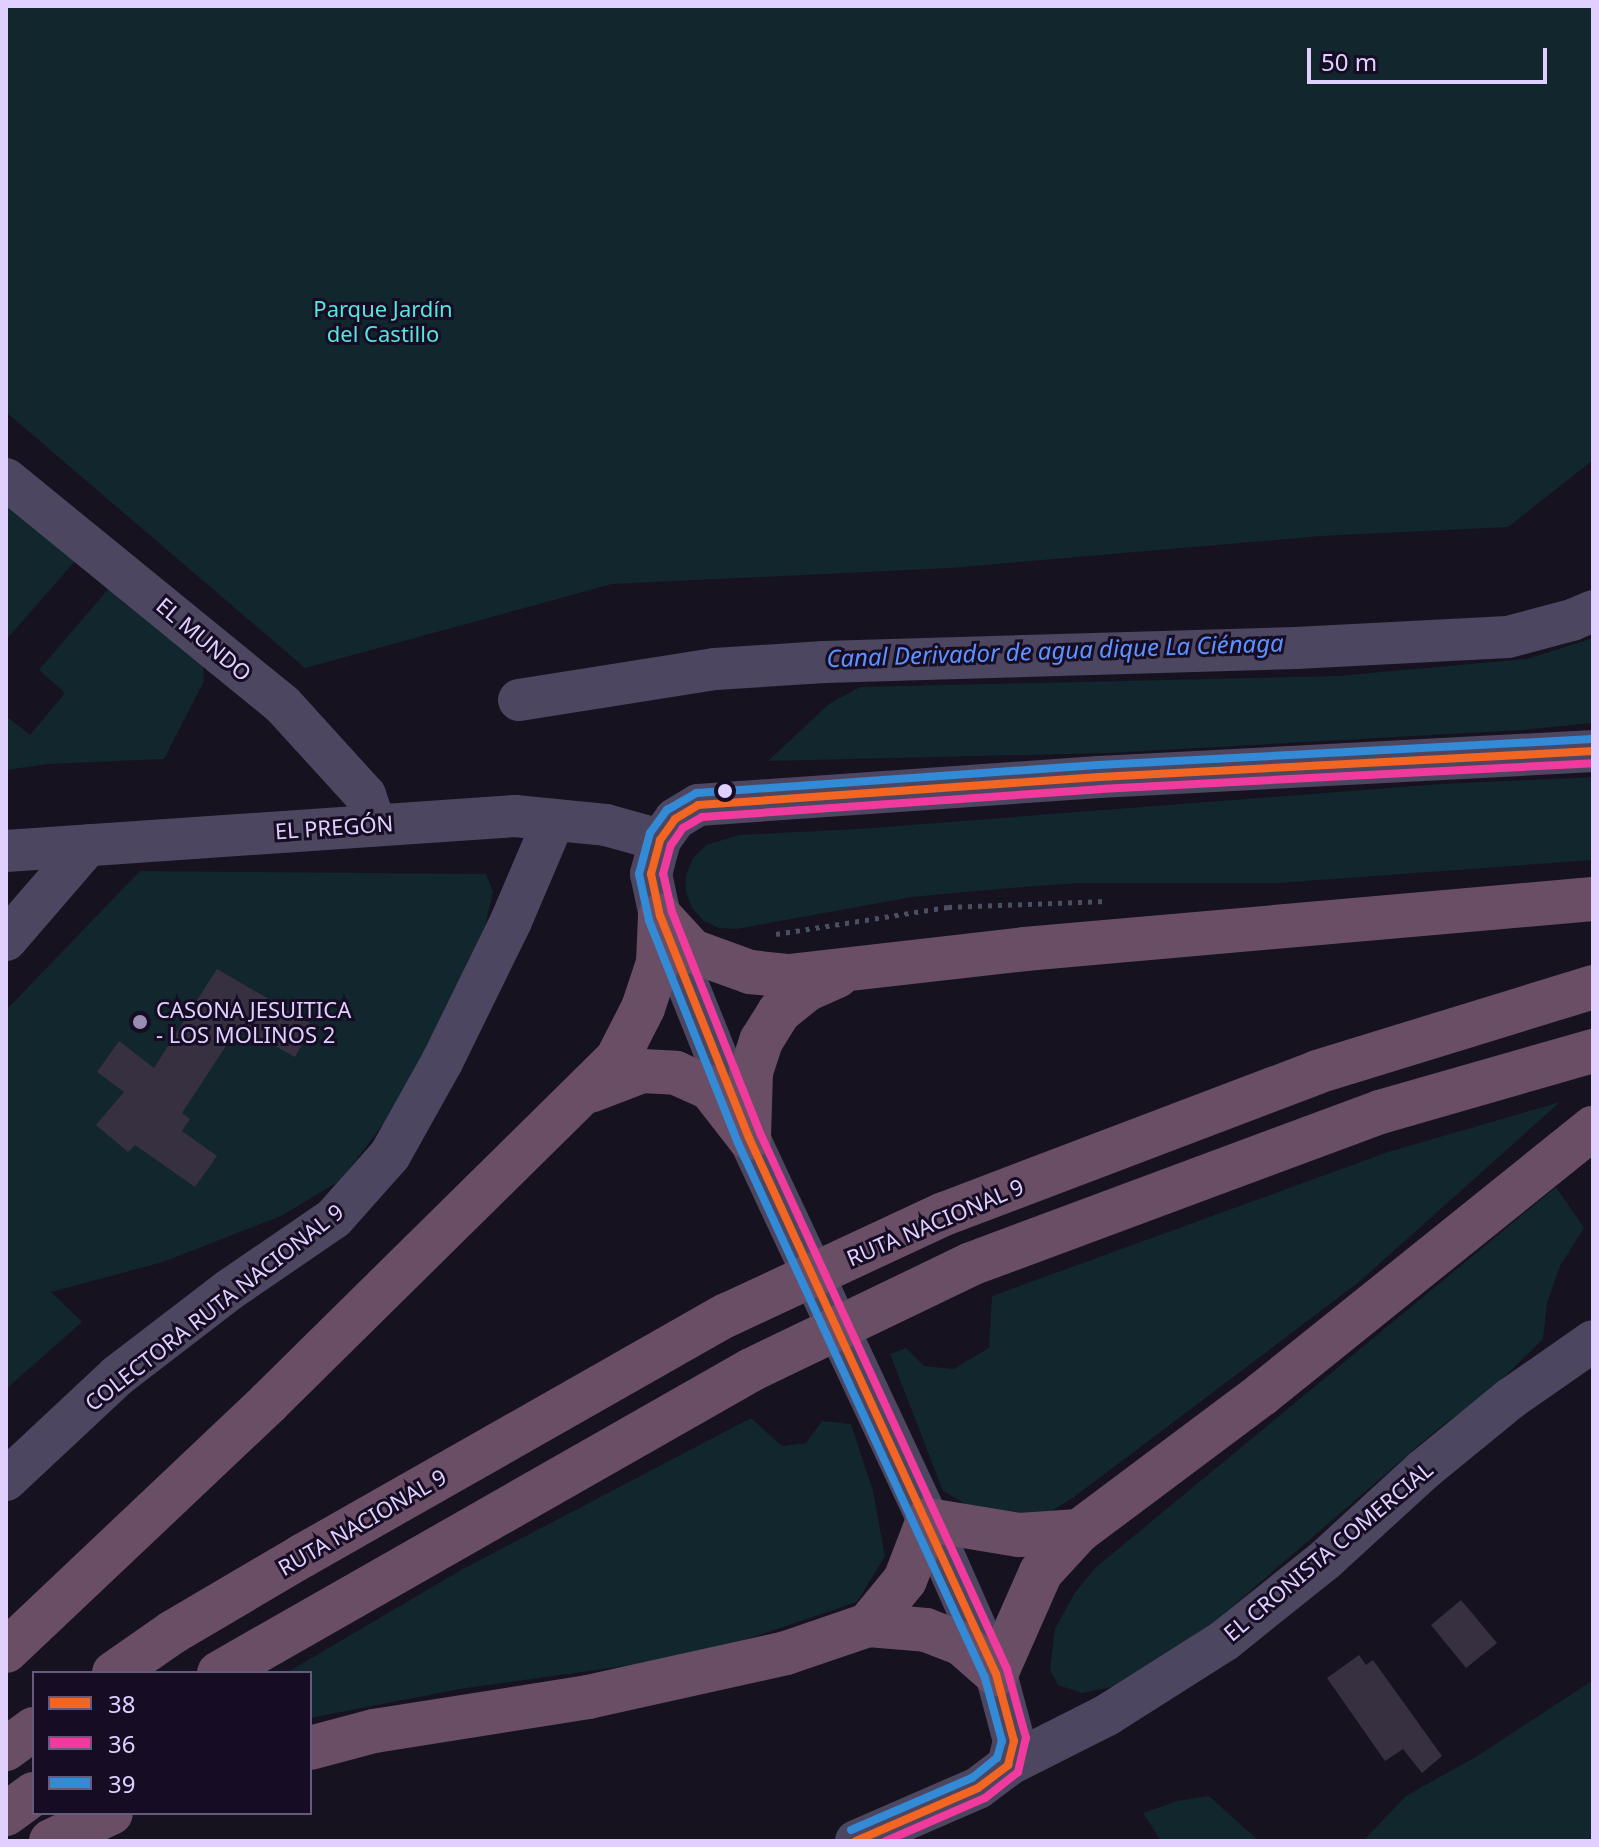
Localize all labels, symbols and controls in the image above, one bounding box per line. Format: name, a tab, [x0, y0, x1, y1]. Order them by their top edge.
scale bar	[1311, 32, 1551, 82]
text: 50 m	[1321, 45, 1377, 78]
park label: Parque Jardín del Castillo	[313, 295, 453, 346]
street label: EL MUNDO	[151, 592, 257, 686]
water label: Canal Derivador de agua dique La Ciénaga	[826, 628, 1284, 672]
unlabelled marker	[717, 783, 733, 799]
street label: EL PREGÓN	[274, 810, 394, 844]
place label: CASONA JESUITICA - LOS MOLINOS 2	[156, 996, 351, 1048]
marker: CASONA JESUITICA - LOS MOLINOS 2	[131, 1013, 149, 1031]
street label: RUTA NACIONAL 9	[843, 1173, 1027, 1271]
street label: COLECTORA RUTA NACIONAL 9	[80, 1198, 348, 1416]
street label: EL CRONISTA COMERCIAL	[1218, 1456, 1438, 1646]
street label: RUTA NACIONAL 9	[273, 1463, 451, 1581]
legend	[32, 1671, 312, 1815]
text: 38	[108, 1687, 135, 1720]
text: 36	[108, 1727, 135, 1760]
text: 39	[108, 1767, 135, 1800]

